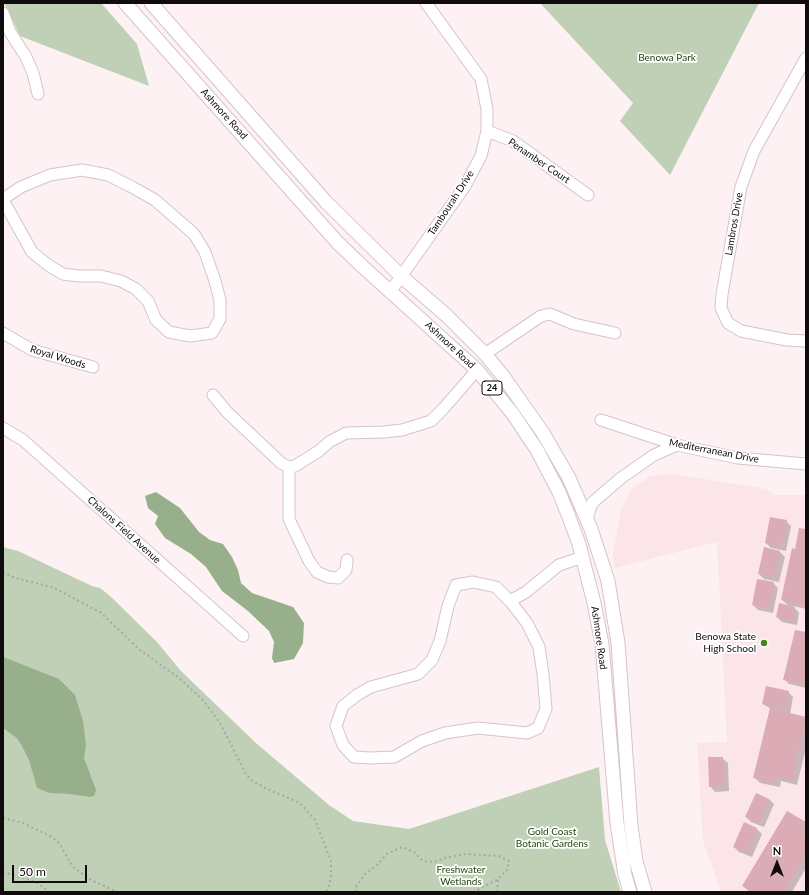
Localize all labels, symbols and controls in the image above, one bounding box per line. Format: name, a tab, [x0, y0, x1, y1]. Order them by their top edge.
park label: Benowa Park	[638, 52, 696, 64]
street label: Ashmore Road	[198, 86, 250, 142]
street label: Penamber Court	[506, 136, 572, 186]
street label: Tambourah Drive	[425, 168, 477, 238]
street label: Lambros Drive	[723, 192, 745, 256]
street label: Ashmore Road	[422, 319, 478, 371]
street label: Royal Woods	[29, 343, 87, 371]
road number: 24	[482, 381, 502, 395]
street label: Mediterranean Drive	[668, 436, 760, 466]
street label: Chalons Field Avenue	[85, 494, 163, 566]
street label: Ashmore Road	[589, 605, 609, 671]
place label: Benowa State High School	[695, 631, 756, 654]
marker: Benowa State High School	[759, 638, 769, 648]
park label: Gold Coast Botanic Gardens	[516, 826, 588, 850]
north arrow	[757, 843, 797, 883]
text: N	[773, 844, 781, 857]
scale bar	[14, 857, 89, 883]
text: 50 m	[19, 864, 46, 879]
park label: Freshwater Wetlands	[436, 864, 486, 888]

